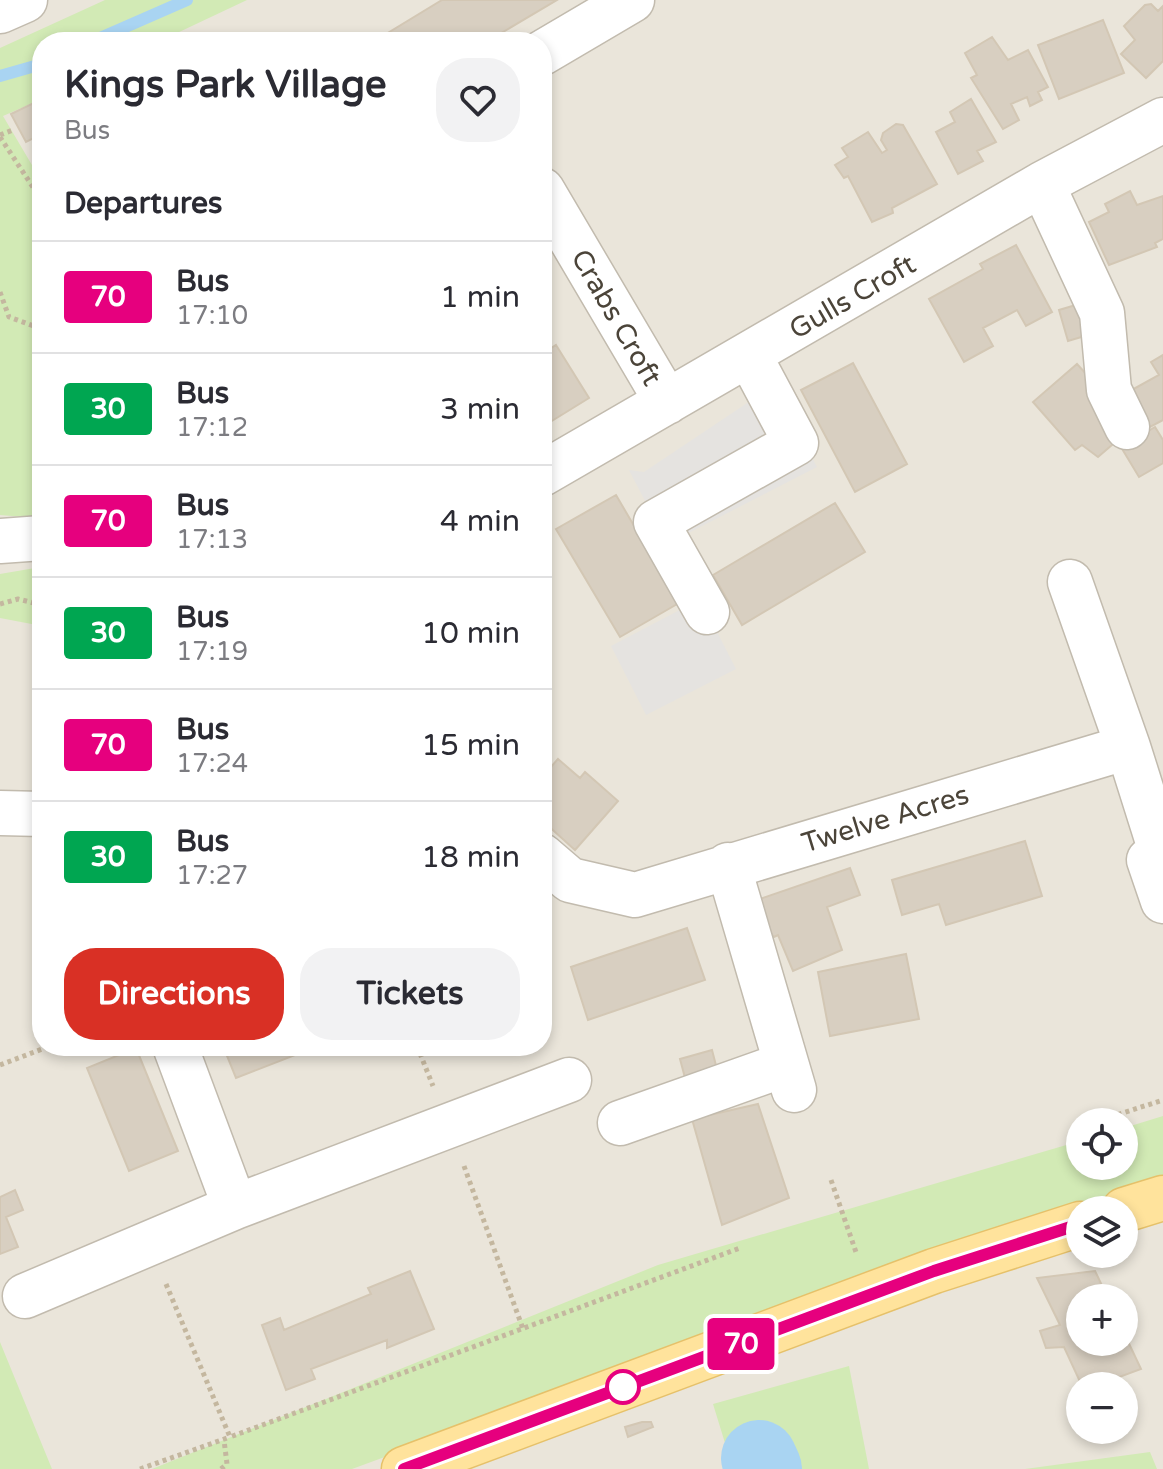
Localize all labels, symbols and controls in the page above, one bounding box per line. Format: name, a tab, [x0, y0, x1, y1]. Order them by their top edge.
button: heart	[436, 58, 520, 142]
text: Kings Park Village	[64, 62, 386, 108]
text: Bus	[64, 115, 110, 146]
text: Departures	[64, 185, 222, 222]
street label: Crabs Croft	[563, 243, 669, 392]
street label: Gulls Croft	[783, 247, 922, 347]
text: Bus	[176, 263, 229, 300]
text: 1 min	[440, 279, 520, 316]
text: 70	[90, 280, 126, 314]
text: 17:10	[176, 300, 248, 331]
text: Bus	[176, 375, 229, 412]
text: 3 min	[440, 391, 520, 428]
text: 30	[90, 392, 126, 426]
text: 17:12	[176, 412, 248, 443]
text: Bus	[176, 487, 229, 524]
text: 4 min	[440, 503, 520, 540]
text: 70	[90, 504, 126, 538]
text: 17:13	[176, 524, 248, 555]
text: Bus	[176, 599, 229, 636]
text: 10 min	[421, 615, 520, 652]
text: 30	[90, 616, 126, 650]
text: 17:19	[176, 636, 248, 667]
text: Bus	[176, 711, 229, 748]
text: 15 min	[421, 727, 520, 764]
text: 70	[90, 728, 126, 762]
text: 17:24	[176, 748, 248, 779]
street label: Twelve Acres	[798, 777, 973, 860]
text: Bus	[176, 823, 229, 860]
text: 18 min	[421, 839, 520, 876]
text: 30	[90, 840, 126, 874]
text: 17:27	[176, 860, 248, 891]
button: Directions	[64, 948, 284, 1040]
button: Tickets	[300, 948, 520, 1040]
map controls	[1066, 1108, 1138, 1444]
button: locate	[1066, 1108, 1138, 1180]
button: layers	[1066, 1196, 1138, 1268]
button: +	[1066, 1284, 1138, 1356]
line badge: 70	[705, 1318, 777, 1370]
text: 70	[723, 1327, 759, 1361]
unlabelled marker	[606, 1370, 640, 1404]
button: −	[1066, 1372, 1138, 1444]

